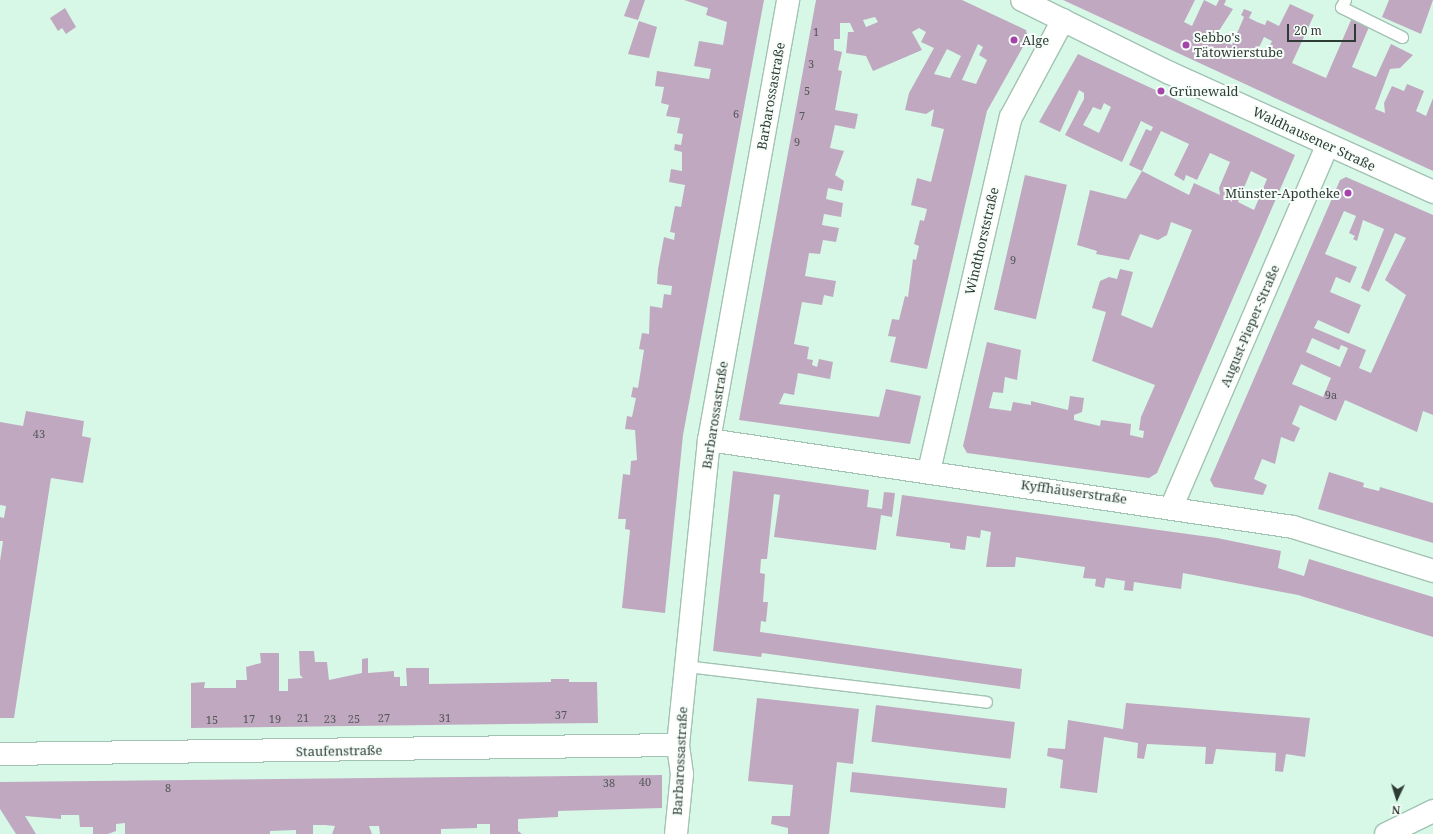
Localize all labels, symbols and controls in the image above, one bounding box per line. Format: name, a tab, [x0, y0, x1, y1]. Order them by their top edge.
scale bar	[1289, 16, 1358, 42]
text: 20 m	[1294, 22, 1322, 39]
house number: 1	[813, 25, 819, 39]
place label: Sebbo's Tätowierstube	[1194, 30, 1283, 61]
place label: Alge	[1022, 32, 1049, 48]
marker: Alge	[1009, 35, 1019, 45]
marker: Sebbo's Tätowierstube	[1181, 40, 1191, 50]
street label: Barbarossastraße	[754, 41, 788, 151]
house number: 3	[808, 57, 814, 71]
place label: Grünewald	[1169, 83, 1239, 99]
house number: 5	[804, 84, 810, 98]
marker: Grünewald	[1156, 86, 1166, 96]
street label: Waldhausener Straße	[1250, 104, 1378, 174]
house number: 6	[733, 107, 739, 121]
house number: 7	[799, 109, 805, 123]
house number: 9	[794, 135, 800, 149]
place label: Münster-Apotheke	[1225, 185, 1340, 201]
street label: Windthorststraße	[962, 186, 1002, 296]
marker: Münster-Apotheke	[1343, 188, 1353, 198]
house number: 9	[1010, 253, 1016, 267]
street label: August-Pieper-Straße	[1217, 263, 1283, 389]
street label: Barbarossastraße	[699, 360, 731, 470]
house number: 9a	[1325, 388, 1337, 402]
house number: 43	[33, 427, 45, 441]
street label: Kyffhäuserstraße	[1020, 477, 1128, 507]
street label: Barbarossastraße	[669, 706, 691, 816]
house number: 37	[555, 708, 567, 722]
house number: 21	[297, 711, 309, 725]
house number: 27	[378, 711, 390, 725]
house number: 31	[439, 711, 451, 725]
house number: 17	[243, 712, 255, 726]
house number: 19	[269, 712, 281, 726]
house number: 23	[324, 712, 336, 726]
house number: 25	[348, 712, 360, 726]
house number: 15	[206, 713, 218, 727]
street label: Staufenstraße	[296, 742, 382, 760]
house number: 40	[639, 775, 651, 789]
house number: 38	[603, 776, 615, 790]
north arrow	[1377, 778, 1417, 818]
house number: 8	[165, 781, 171, 795]
text: N	[1391, 803, 1401, 818]

